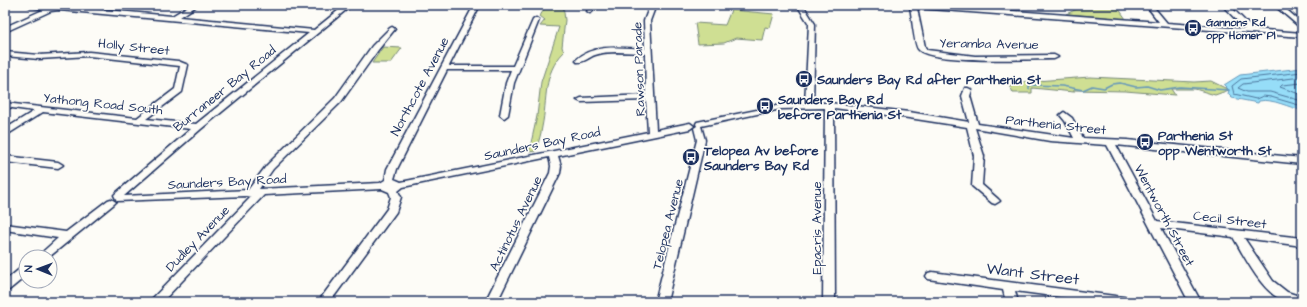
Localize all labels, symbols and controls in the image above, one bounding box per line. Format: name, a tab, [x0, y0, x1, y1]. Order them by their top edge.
place label: Gannons Rd opp Homer Pl	[1206, 15, 1276, 44]
bus stop icon: Gannons Rd opp Homer Pl	[1183, 18, 1203, 38]
street label: Rawson Parade	[628, 22, 650, 116]
street label: Holly Street	[97, 34, 171, 61]
street label: Northcote Avenue	[386, 34, 454, 139]
street label: Yeramba Avenue	[939, 34, 1039, 54]
street label: Burraneer Bay Road	[169, 41, 281, 137]
bus stop icon: Saunders Bay Rd after Parthenia St	[794, 69, 814, 89]
place label: Saunders Bay Rd after Parthenia St	[816, 71, 1041, 90]
street label: Yathong Road South	[42, 89, 164, 120]
place label: Saunders Bay Rd before Parthenia St	[777, 91, 902, 124]
bus stop icon: Saunders Bay Rd before Parthenia St	[755, 96, 775, 116]
street label: Parthenia Street	[1005, 111, 1108, 139]
street label: Saunders Bay Road	[482, 123, 603, 166]
place label: Parthenia St opp Wentworth St	[1158, 127, 1272, 161]
bus stop icon: Parthenia St opp Wentworth St	[1135, 132, 1155, 152]
place label: Telopea Av before Saunders Bay Rd	[703, 142, 818, 176]
bus stop icon: Telopea Av before Saunders Bay Rd	[681, 147, 701, 167]
street label: Wentworth Street	[1130, 161, 1199, 270]
street label: Saunders Bay Road	[167, 170, 287, 195]
street label: Actinotus Avenue	[485, 173, 547, 274]
street label: Telopea Avenue	[648, 177, 688, 271]
street label: Epacris Avenue	[808, 182, 826, 274]
street label: Dudley Avenue	[162, 202, 235, 276]
street label: Cecil Street	[1192, 207, 1268, 234]
north arrow	[18, 249, 58, 289]
street label: Want Street	[985, 257, 1081, 291]
text: N	[21, 265, 36, 272]

